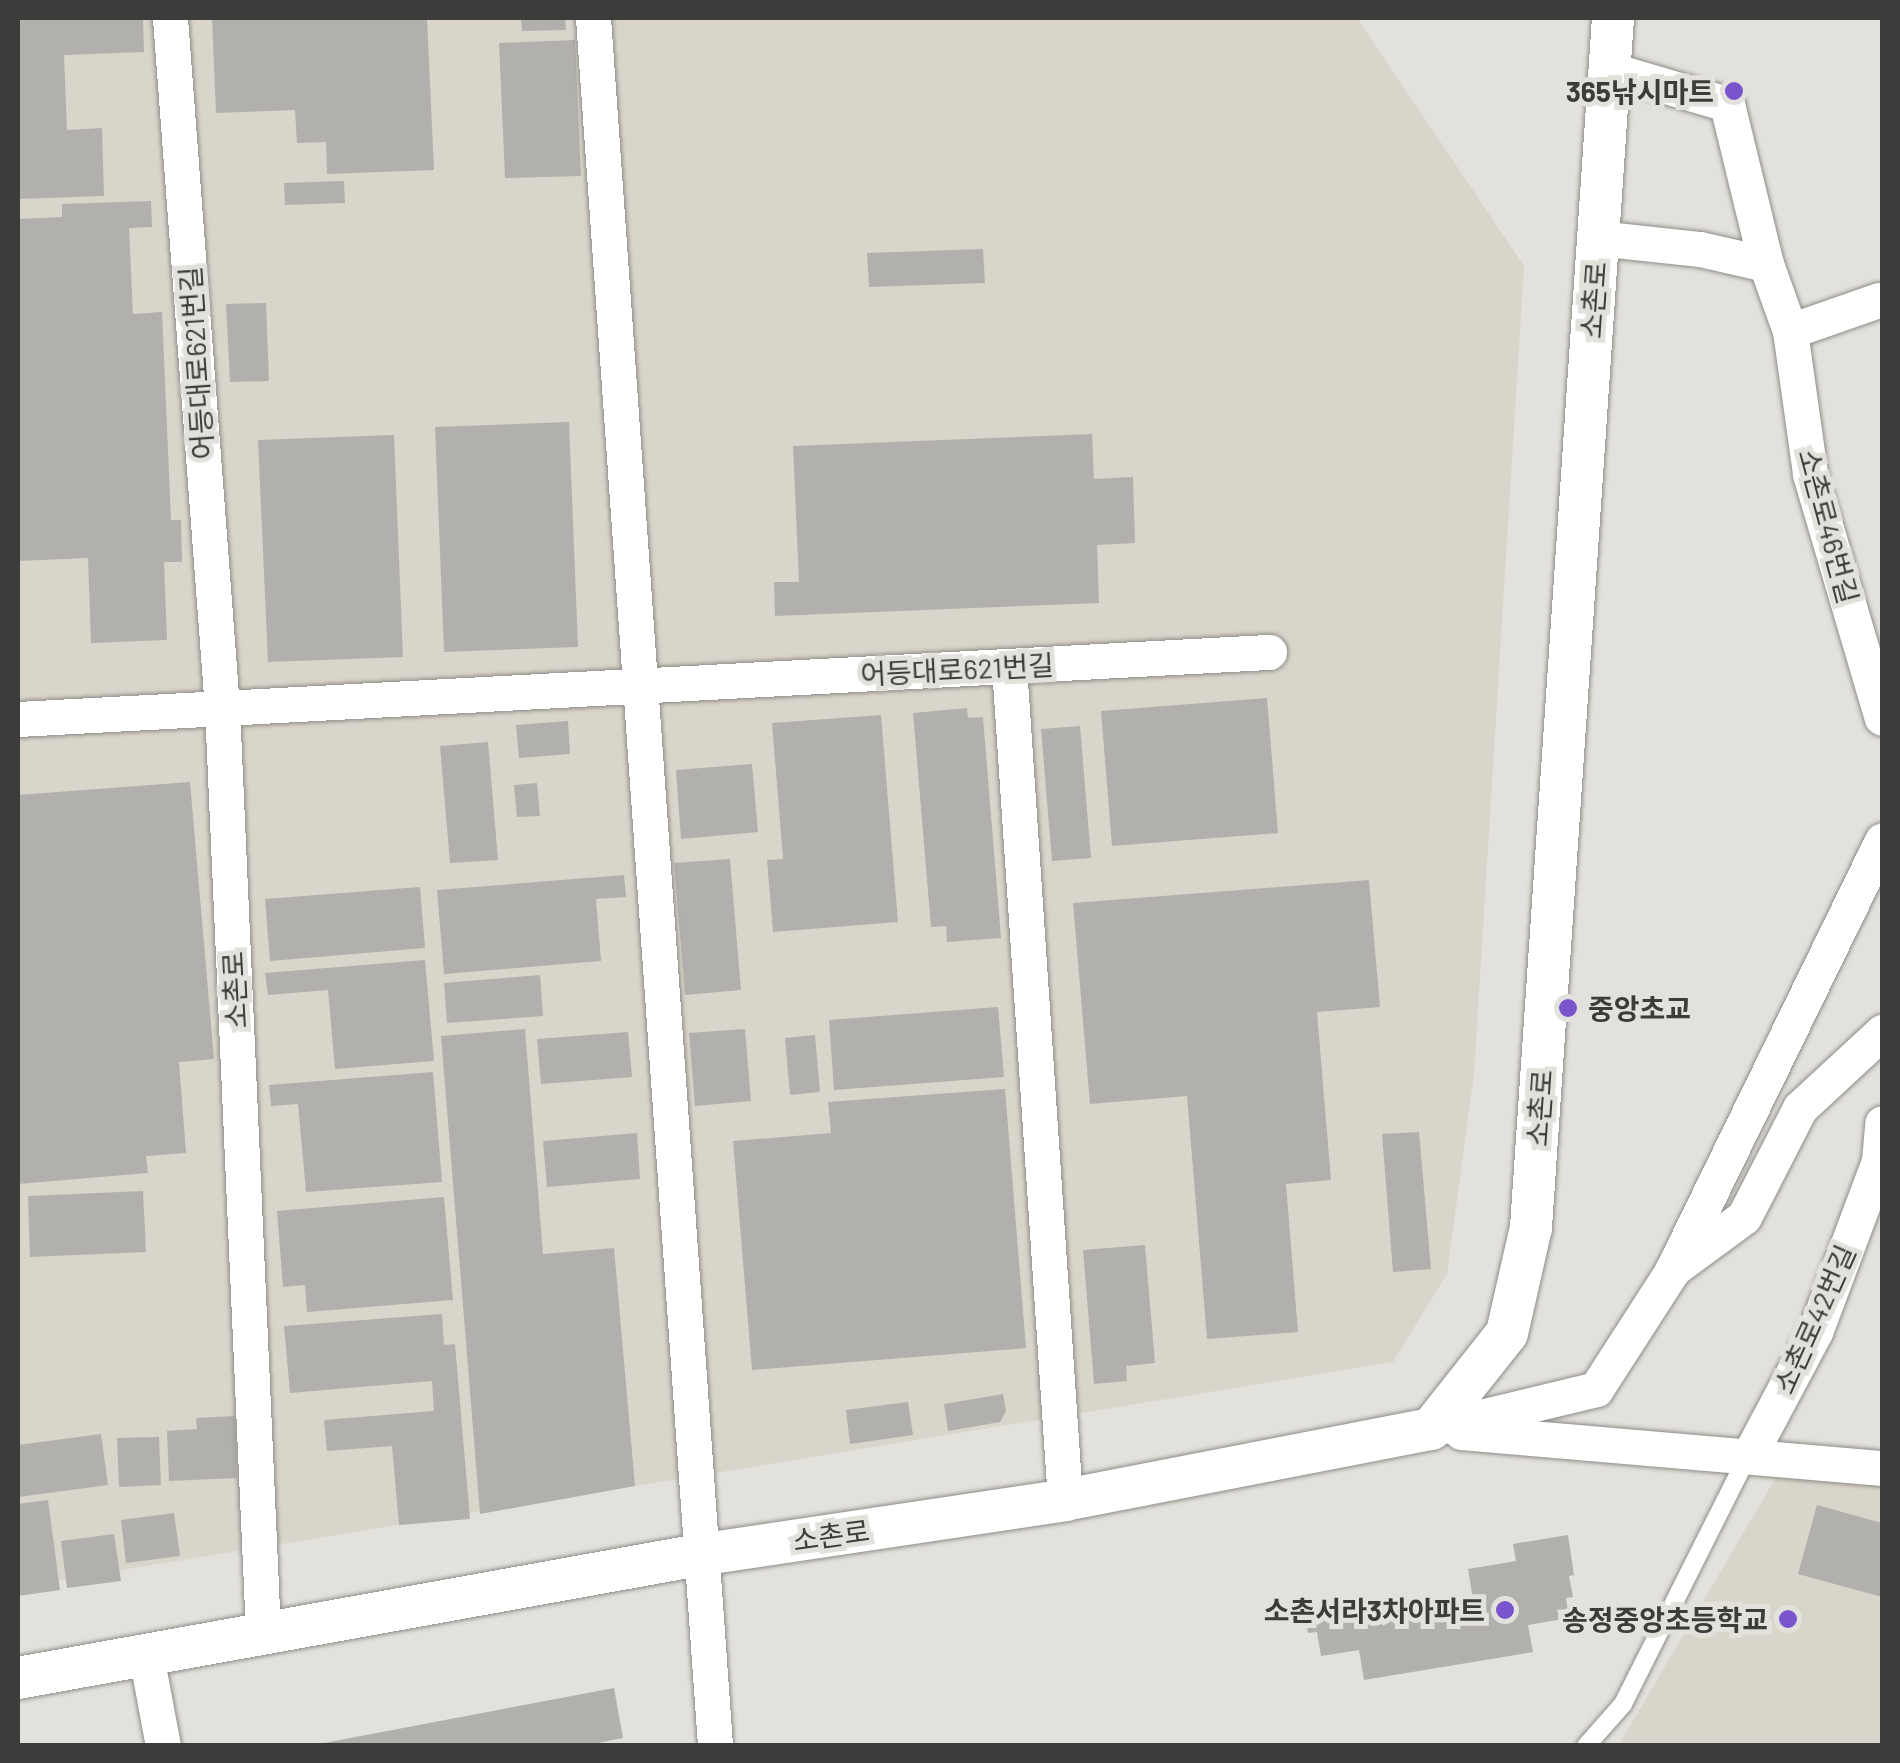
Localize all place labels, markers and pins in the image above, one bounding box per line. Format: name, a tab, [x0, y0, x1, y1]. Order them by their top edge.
place label: 365낚시마트	[1566, 74, 1714, 108]
marker: 365낚시마트	[1723, 80, 1745, 102]
place label: 중앙초교	[1588, 991, 1691, 1025]
marker: 중앙초교	[1557, 997, 1579, 1019]
place label: 소촌서라3차아파트	[1264, 1593, 1485, 1627]
marker: 소촌서라3차아파트	[1494, 1599, 1516, 1621]
place label: 송정중앙초등학교	[1562, 1602, 1768, 1636]
marker: 송정중앙초등학교	[1777, 1608, 1799, 1630]

